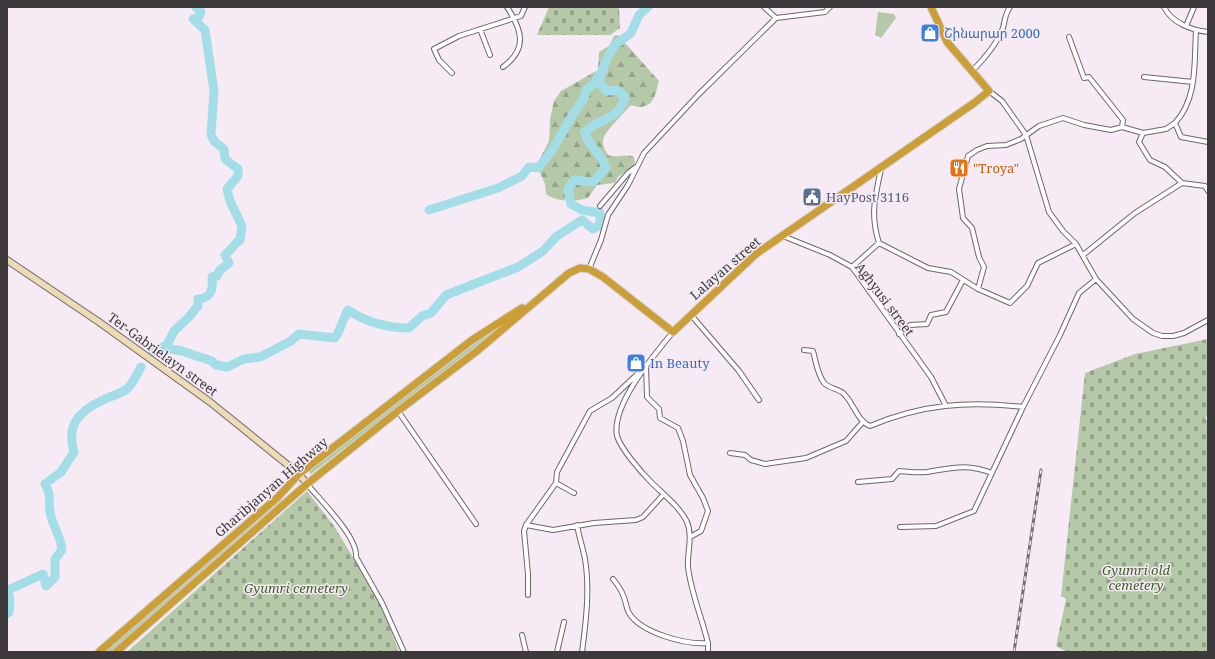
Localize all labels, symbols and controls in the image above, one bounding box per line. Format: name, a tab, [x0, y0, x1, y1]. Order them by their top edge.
shop icon: Շինարար 2000	[919, 22, 941, 44]
place label: Շինարար 2000	[944, 24, 1040, 42]
restaurant icon: "Troya"	[948, 157, 970, 179]
place label: "Troya"	[973, 159, 1019, 177]
public building icon: HayPost 3116	[801, 186, 823, 208]
place label: HayPost 3116	[826, 188, 909, 206]
street label: Lalayan street	[686, 232, 764, 304]
street label: Aghyusi street	[851, 258, 919, 340]
street label: Ter-Gabrielayn street	[105, 308, 222, 400]
shop icon: In Beauty	[625, 352, 647, 374]
place label: In Beauty	[650, 354, 710, 372]
street label: Gharibjanyan Highway	[211, 432, 332, 541]
park label: Gyumri old cemetery	[1102, 561, 1170, 594]
park label: Gyumri cemetery	[244, 579, 348, 597]

